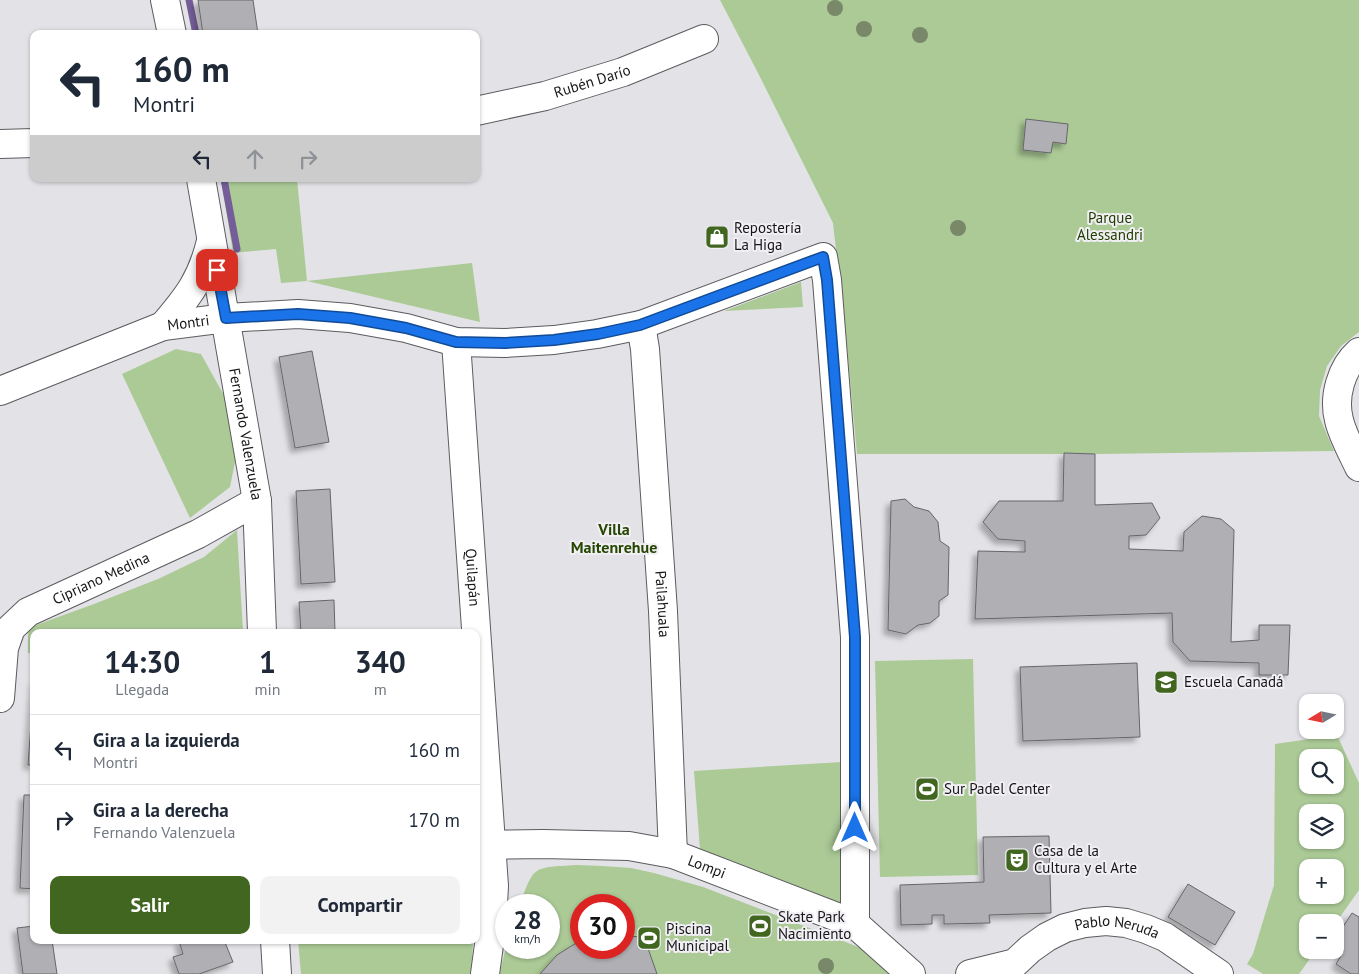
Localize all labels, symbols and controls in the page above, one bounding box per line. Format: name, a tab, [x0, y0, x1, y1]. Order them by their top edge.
text: 160 m	[133, 46, 230, 92]
icon: left	[50, 50, 115, 115]
street label: Rubén Darío	[551, 60, 633, 102]
text: Montri	[133, 90, 195, 118]
icon: left	[188, 145, 216, 173]
icon: ahead	[241, 145, 269, 173]
icon: right	[294, 145, 322, 173]
park label: Parque Alessandri	[1077, 208, 1143, 244]
place label: Repostería La Higa	[734, 218, 801, 254]
shop icon: Repostería La Higa	[704, 224, 730, 250]
pin	[196, 249, 238, 291]
icon: arrive	[203, 256, 231, 284]
street label: Montri	[166, 310, 210, 334]
street label: Fernando Valenzuela	[225, 367, 267, 502]
district label: Villa Maitenrehue	[571, 519, 657, 557]
street label: Cipriano Medina	[49, 548, 152, 609]
street label: Quilapán	[461, 548, 484, 607]
street label: Pailahuala	[651, 570, 674, 638]
text: 14:30	[104, 642, 180, 681]
text: 1	[259, 642, 276, 681]
text: 340	[355, 642, 406, 681]
school or university icon: Escuela Canadá	[1153, 669, 1179, 695]
place label: Escuela Canadá	[1184, 672, 1284, 691]
text: Llegada	[115, 679, 169, 699]
text: min	[255, 679, 281, 699]
text: m	[374, 679, 387, 699]
north arrow	[1299, 694, 1344, 739]
map controls	[1299, 694, 1344, 959]
text: Gira a la izquierda	[93, 728, 240, 752]
icon: left	[50, 736, 78, 764]
text: 160 m	[408, 738, 460, 762]
button: search	[1299, 749, 1344, 794]
text: Montri	[93, 752, 138, 772]
sports icon: Sur Padel Center	[914, 776, 940, 802]
place label: Sur Padel Center	[944, 779, 1050, 798]
text: Gira a la derecha	[93, 798, 229, 822]
position arrow	[828, 801, 880, 853]
button: layers	[1299, 804, 1344, 849]
icon: right	[50, 806, 78, 834]
text: 170 m	[408, 808, 460, 832]
text: Fernando Valenzuela	[93, 822, 236, 842]
place label: Casa de la Cultura y el Arte	[1034, 841, 1137, 877]
theatre icon: Casa de la Cultura y el Arte	[1004, 847, 1030, 873]
street label: Lompi	[685, 851, 729, 882]
button: +	[1299, 859, 1344, 904]
button: Salir	[50, 876, 250, 934]
button: Compartir	[260, 876, 460, 934]
speed limit sign: 30	[570, 894, 635, 959]
text: 28	[513, 904, 542, 936]
place label: Skate Park Nacimiento	[778, 907, 851, 943]
street label: Pablo Neruda	[1072, 911, 1163, 943]
sports icon: Skate Park Nacimiento	[747, 913, 773, 939]
button: −	[1299, 914, 1344, 959]
place label: Piscina Municipal	[666, 919, 730, 955]
sports icon: Piscina Municipal	[636, 925, 662, 951]
text: km/h	[514, 931, 541, 946]

